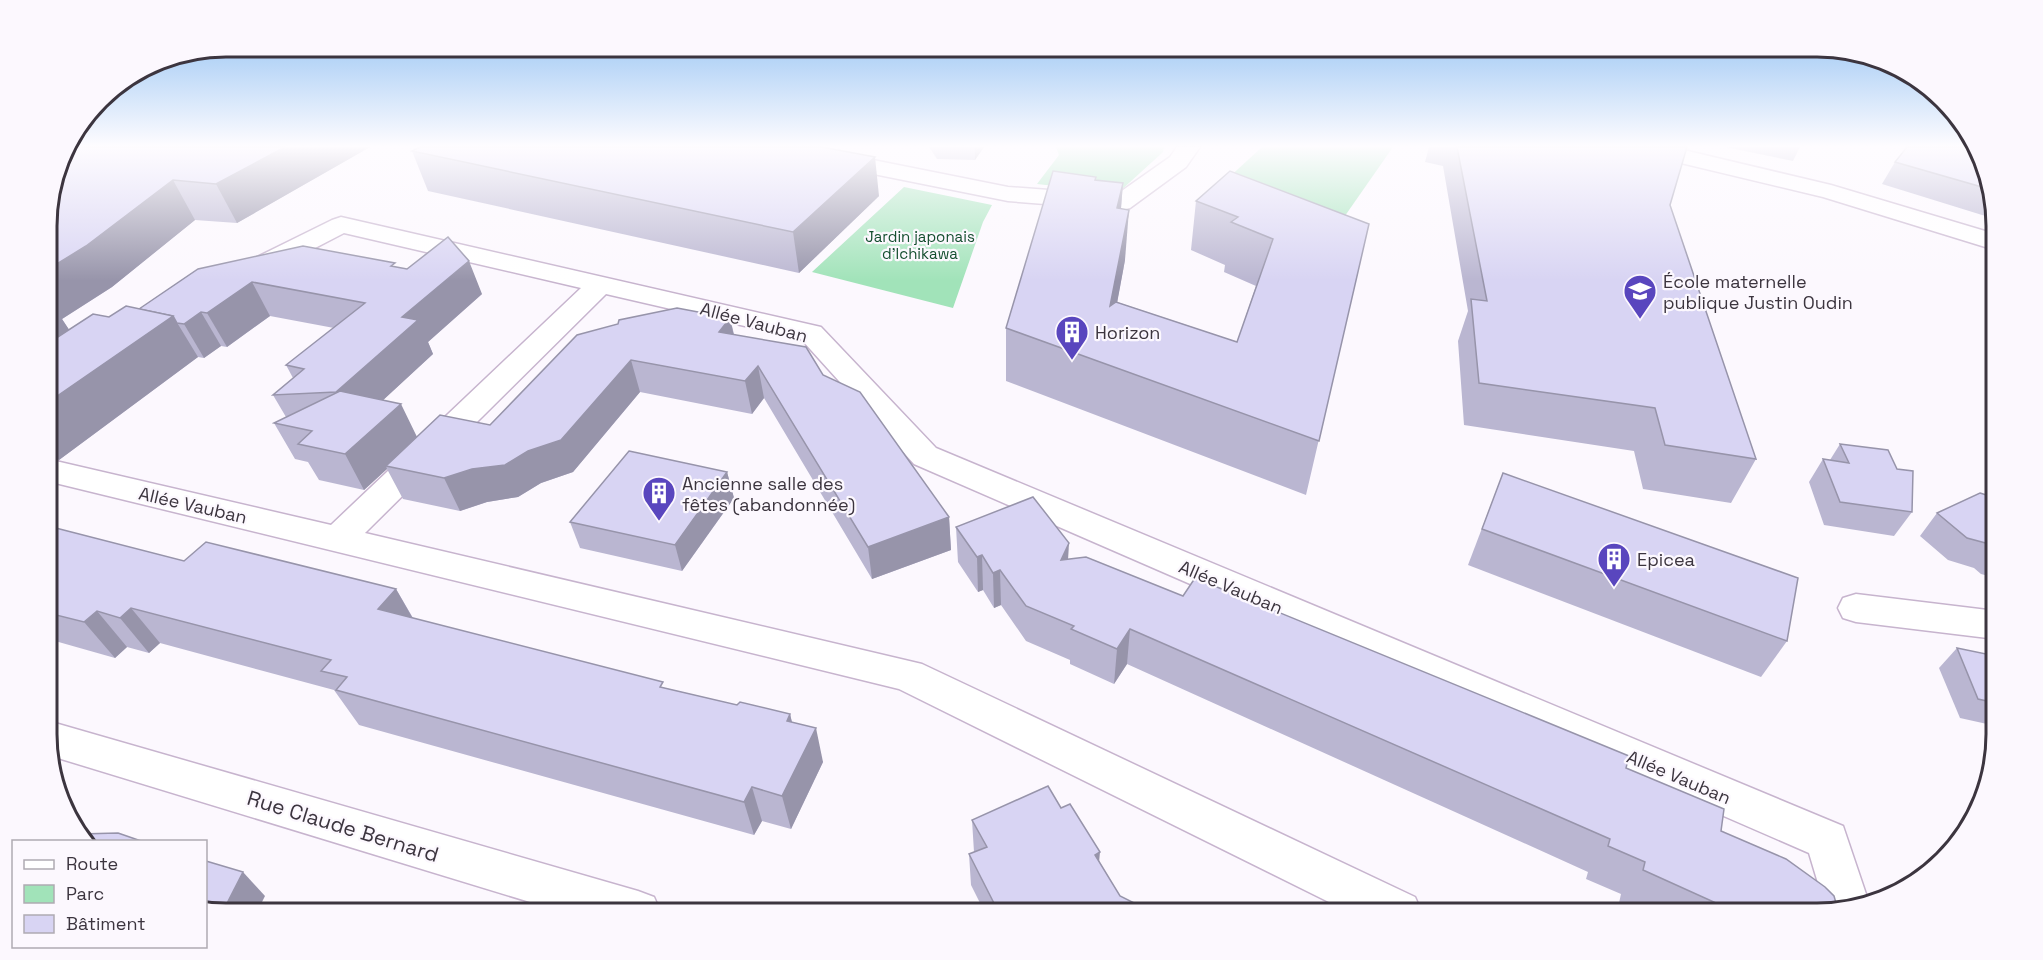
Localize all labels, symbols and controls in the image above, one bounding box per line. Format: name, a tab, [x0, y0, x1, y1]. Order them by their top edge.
park label: Jardin japonais d'Ichikawa	[865, 227, 975, 263]
place label: École maternelle publique Justin Oudin	[1663, 270, 1853, 314]
school or university icon: École maternelle publique Justin Oudin	[1622, 273, 1658, 320]
street label: Allée Vauban	[698, 297, 810, 347]
building icon: Horizon	[1054, 314, 1090, 361]
place label: Horizon	[1095, 321, 1160, 344]
place label: Ancienne salle des fêtes (abandonnée)	[682, 472, 855, 516]
building icon: Ancienne salle des fêtes (abandonnée)	[641, 475, 677, 522]
street label: Allée Vauban	[137, 481, 249, 529]
building icon: Epicea	[1596, 541, 1632, 588]
place label: Epicea	[1637, 548, 1695, 571]
street label: Allée Vauban	[1176, 555, 1286, 619]
street label: Allée Vauban	[1624, 745, 1734, 809]
street label: Rue Claude Bernard	[244, 784, 442, 868]
legend	[12, 840, 207, 948]
text: Route	[66, 852, 118, 875]
text: Parc	[66, 882, 104, 905]
text: Bâtiment	[66, 912, 146, 935]

